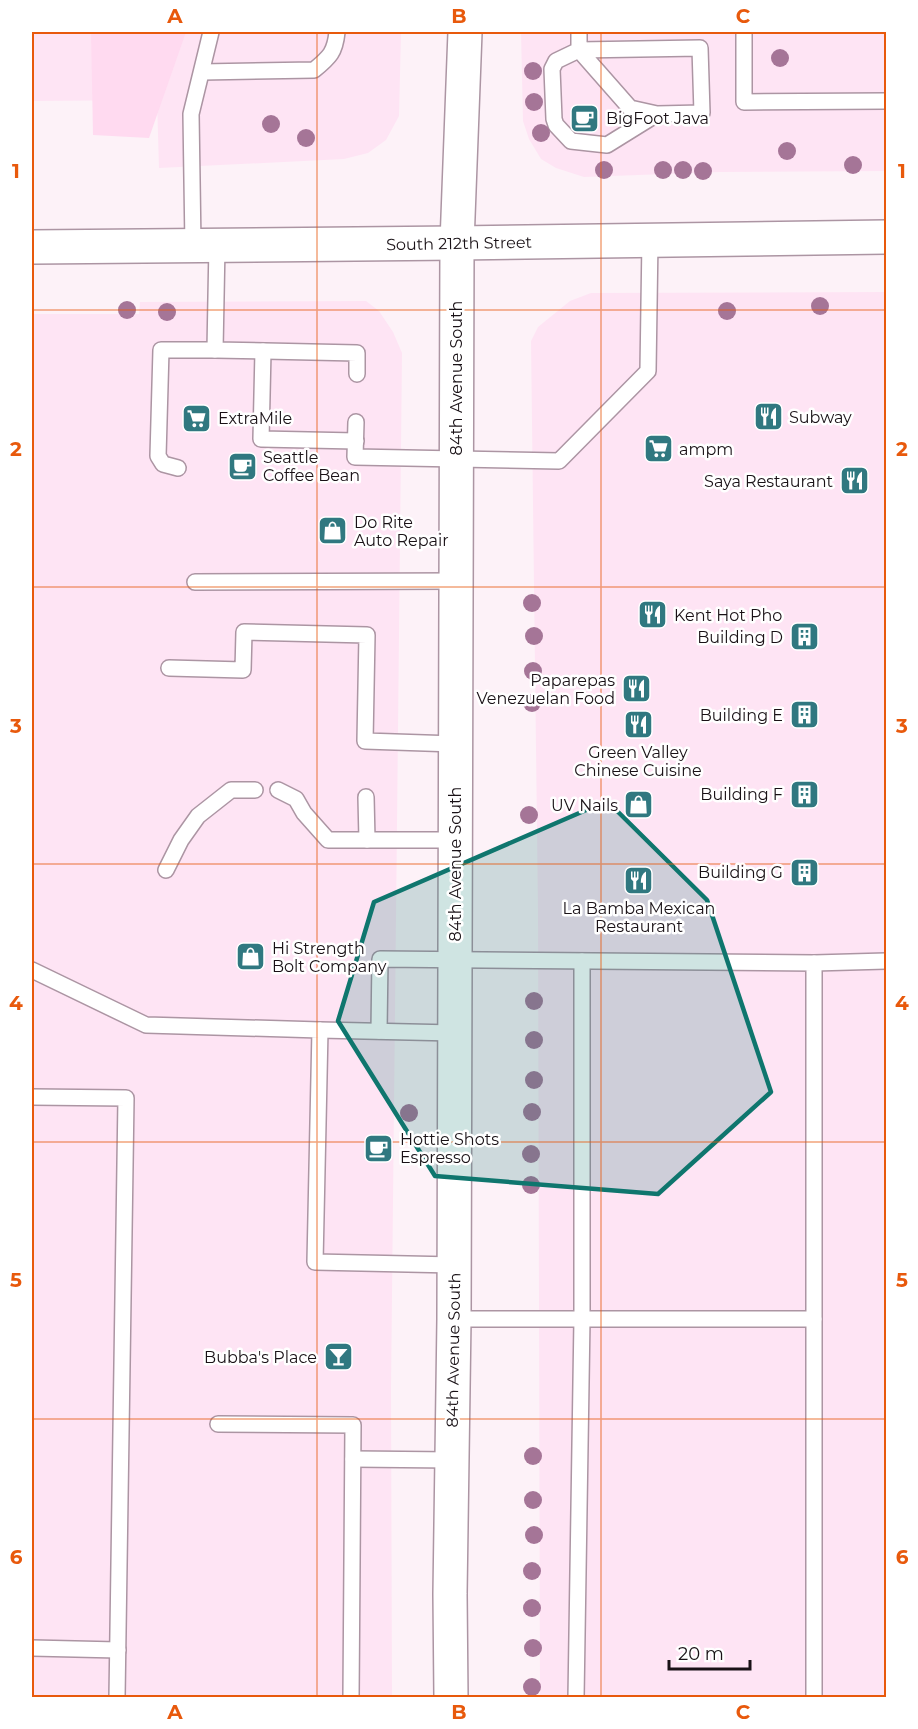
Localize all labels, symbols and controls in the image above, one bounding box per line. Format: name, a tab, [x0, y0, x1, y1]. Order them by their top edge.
text: A	[166, 4, 183, 28]
text: B	[451, 4, 467, 28]
text: C	[736, 4, 751, 28]
cafe icon: BigFoot Java	[569, 102, 601, 134]
place label: BigFoot Java	[606, 109, 709, 128]
text: 1	[12, 159, 20, 183]
text: 1	[898, 159, 906, 183]
street label: South 212th Street	[386, 233, 533, 254]
street label: 84th Avenue South	[447, 301, 466, 455]
restaurant icon: Subway	[752, 401, 784, 433]
supermarket icon: ExtraMile	[181, 402, 213, 434]
place label: Subway	[789, 408, 852, 427]
place label: ExtraMile	[218, 409, 292, 428]
supermarket icon: ampm	[642, 433, 674, 465]
text: 2	[10, 437, 22, 461]
text: 2	[896, 437, 908, 461]
place label: ampm	[679, 440, 733, 459]
place label: Seattle Coffee Bean	[263, 448, 360, 485]
cafe icon: Seattle Coffee Bean	[226, 450, 258, 482]
restaurant icon: Saya Restaurant	[838, 465, 870, 497]
place label: Saya Restaurant	[704, 472, 834, 491]
place label: Do Rite Auto Repair	[354, 513, 449, 550]
shop icon: Do Rite Auto Repair	[317, 515, 349, 547]
restaurant icon: Kent Hot Pho	[637, 599, 669, 631]
place label: Kent Hot Pho	[674, 606, 782, 625]
building icon: Building D	[788, 621, 820, 653]
place label: Building D	[697, 628, 783, 647]
place label: Paparepas Venezuelan Food	[477, 671, 615, 708]
restaurant icon: Paparepas Venezuelan Food	[620, 673, 652, 705]
building icon: Building E	[788, 699, 820, 731]
place label: Building E	[700, 706, 783, 725]
restaurant icon: Green Valley Chinese Cuisine	[622, 708, 654, 740]
text: 3	[9, 714, 22, 738]
text: 3	[895, 714, 908, 738]
place label: Green Valley Chinese Cuisine	[574, 743, 702, 780]
building icon: Building F	[788, 778, 820, 810]
place label: Building F	[700, 785, 783, 804]
street label: 84th Avenue South	[446, 787, 465, 941]
shop icon: UV Nails	[623, 789, 655, 821]
place label: UV Nails	[551, 796, 618, 815]
building icon: Building G	[788, 856, 820, 888]
place label: Building G	[698, 863, 783, 882]
restaurant icon: La Bamba Mexican Restaurant	[623, 864, 655, 896]
place label: La Bamba Mexican Restaurant	[563, 899, 715, 936]
place label: Hi Strength Bolt Company	[272, 939, 387, 976]
shop icon: Hi Strength Bolt Company	[235, 941, 267, 973]
text: 4	[9, 991, 23, 1015]
text: 4	[895, 991, 909, 1015]
place label: Hottie Shots Espresso	[400, 1130, 499, 1167]
cafe icon: Hottie Shots Espresso	[363, 1132, 395, 1164]
text: 5	[10, 1268, 22, 1292]
text: 5	[896, 1268, 908, 1292]
street label: 84th Avenue South	[443, 1272, 464, 1428]
bar icon: Bubba's Place	[322, 1341, 354, 1373]
place label: Bubba's Place	[204, 1348, 317, 1367]
text: 6	[10, 1545, 23, 1569]
text: 6	[896, 1545, 909, 1569]
scale bar	[669, 1633, 750, 1671]
text: 20 m	[678, 1643, 724, 1665]
text: A	[166, 1700, 183, 1724]
text: B	[451, 1700, 467, 1724]
text: C	[736, 1700, 751, 1724]

